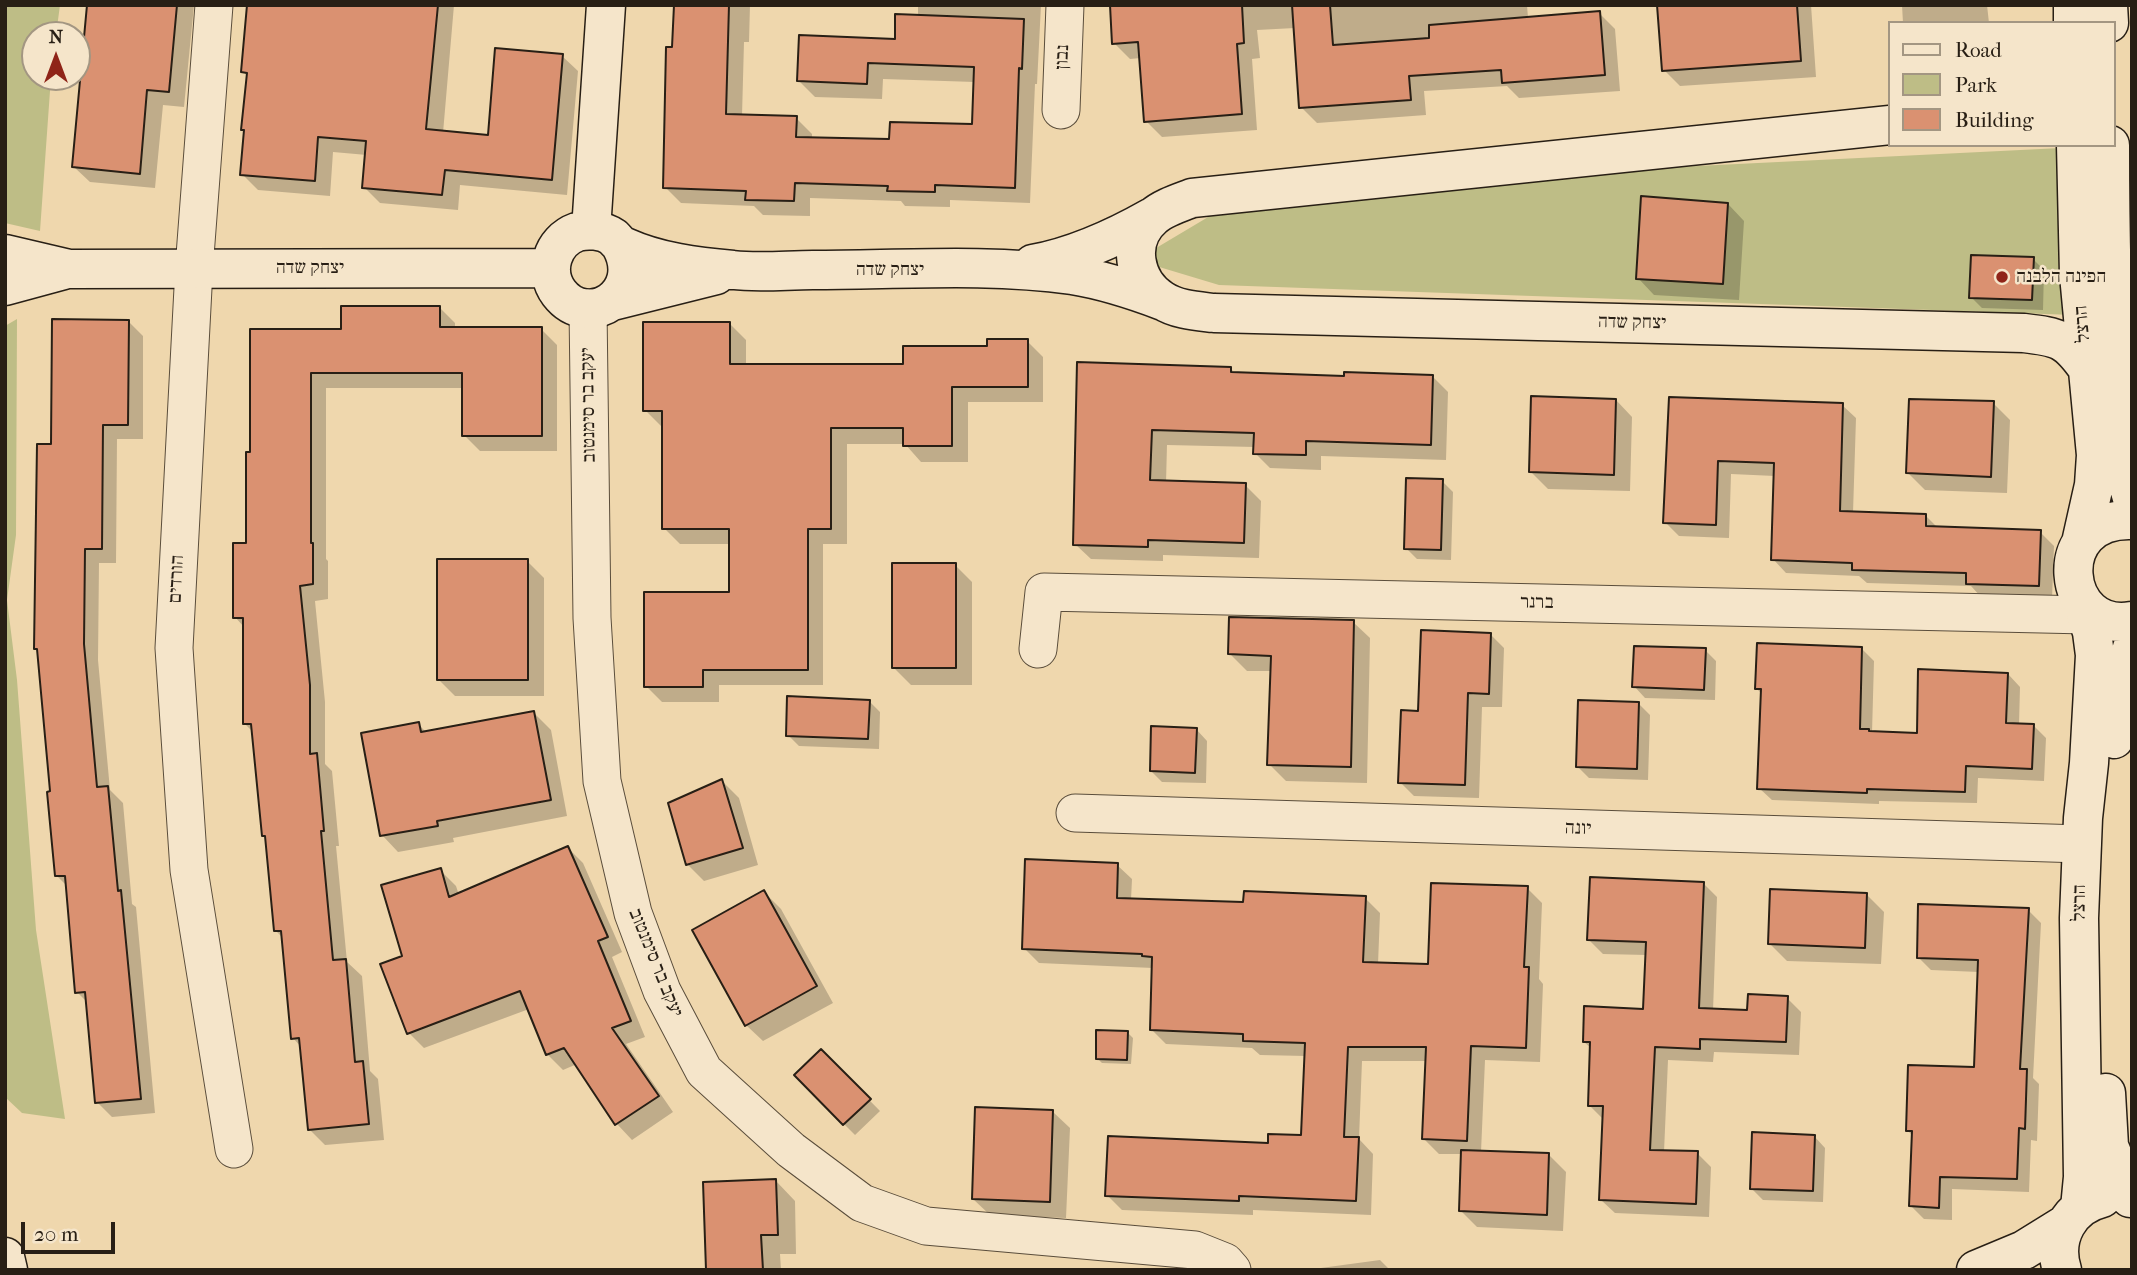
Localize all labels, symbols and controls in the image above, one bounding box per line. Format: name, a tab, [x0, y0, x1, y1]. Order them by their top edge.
north arrow	[21, 21, 91, 91]
legend	[1888, 21, 2116, 147]
text: N	[49, 26, 63, 48]
text: Road	[1955, 38, 2002, 62]
street label: נבון	[1051, 44, 1075, 70]
text: Park	[1955, 73, 1997, 97]
text: Building	[1955, 108, 2033, 132]
street label: יצחק שדה	[276, 257, 344, 279]
street label: יצחק שדה	[856, 259, 924, 281]
place label: הפינה הלבנה	[2016, 266, 2106, 288]
marker: הפינה הלבנה	[1994, 269, 2010, 285]
street label: הרצל	[2070, 304, 2096, 344]
street label: יצחק שדה	[1598, 311, 1666, 335]
street label: יעקב בר סימנטוב	[577, 347, 601, 463]
street label: הורדים	[164, 554, 190, 604]
street label: ברנר	[1520, 591, 1554, 615]
street label: יונה	[1564, 817, 1592, 841]
street label: הרצל	[2068, 884, 2092, 922]
street label: יעקב בר סימנטוב	[623, 905, 687, 1021]
scale bar	[24, 1208, 119, 1252]
text: 20 m	[34, 1222, 78, 1246]

